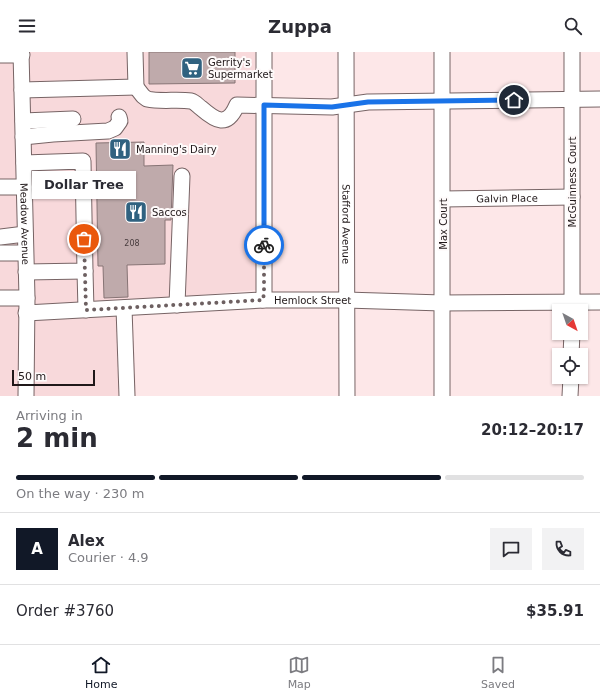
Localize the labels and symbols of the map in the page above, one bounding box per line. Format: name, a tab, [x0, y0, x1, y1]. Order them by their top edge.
supermarket icon: Gerrity's Supermarket	[179, 55, 205, 81]
place label: Gerrity's Supermarket	[208, 57, 273, 80]
pin	[497, 83, 531, 117]
restaurant icon: Manning's Dairy	[107, 136, 133, 162]
street label: McGuinness Court	[567, 136, 578, 227]
place label: Manning's Dairy	[136, 144, 217, 155]
callout: Dollar Tree	[32, 171, 136, 199]
street label: Meadow Avenue	[18, 183, 31, 265]
street label: Stafford Avenue	[340, 184, 352, 264]
street label: Galvin Place	[476, 193, 538, 204]
street label: Max Court	[438, 198, 449, 250]
restaurant icon: Saccos	[123, 199, 149, 225]
place label: Saccos	[152, 207, 187, 218]
pin	[67, 222, 101, 256]
courier	[244, 225, 284, 265]
house number: 208	[124, 239, 140, 248]
street label: Hemlock Street	[274, 295, 352, 306]
north arrow	[552, 304, 588, 340]
scale bar	[12, 368, 95, 387]

